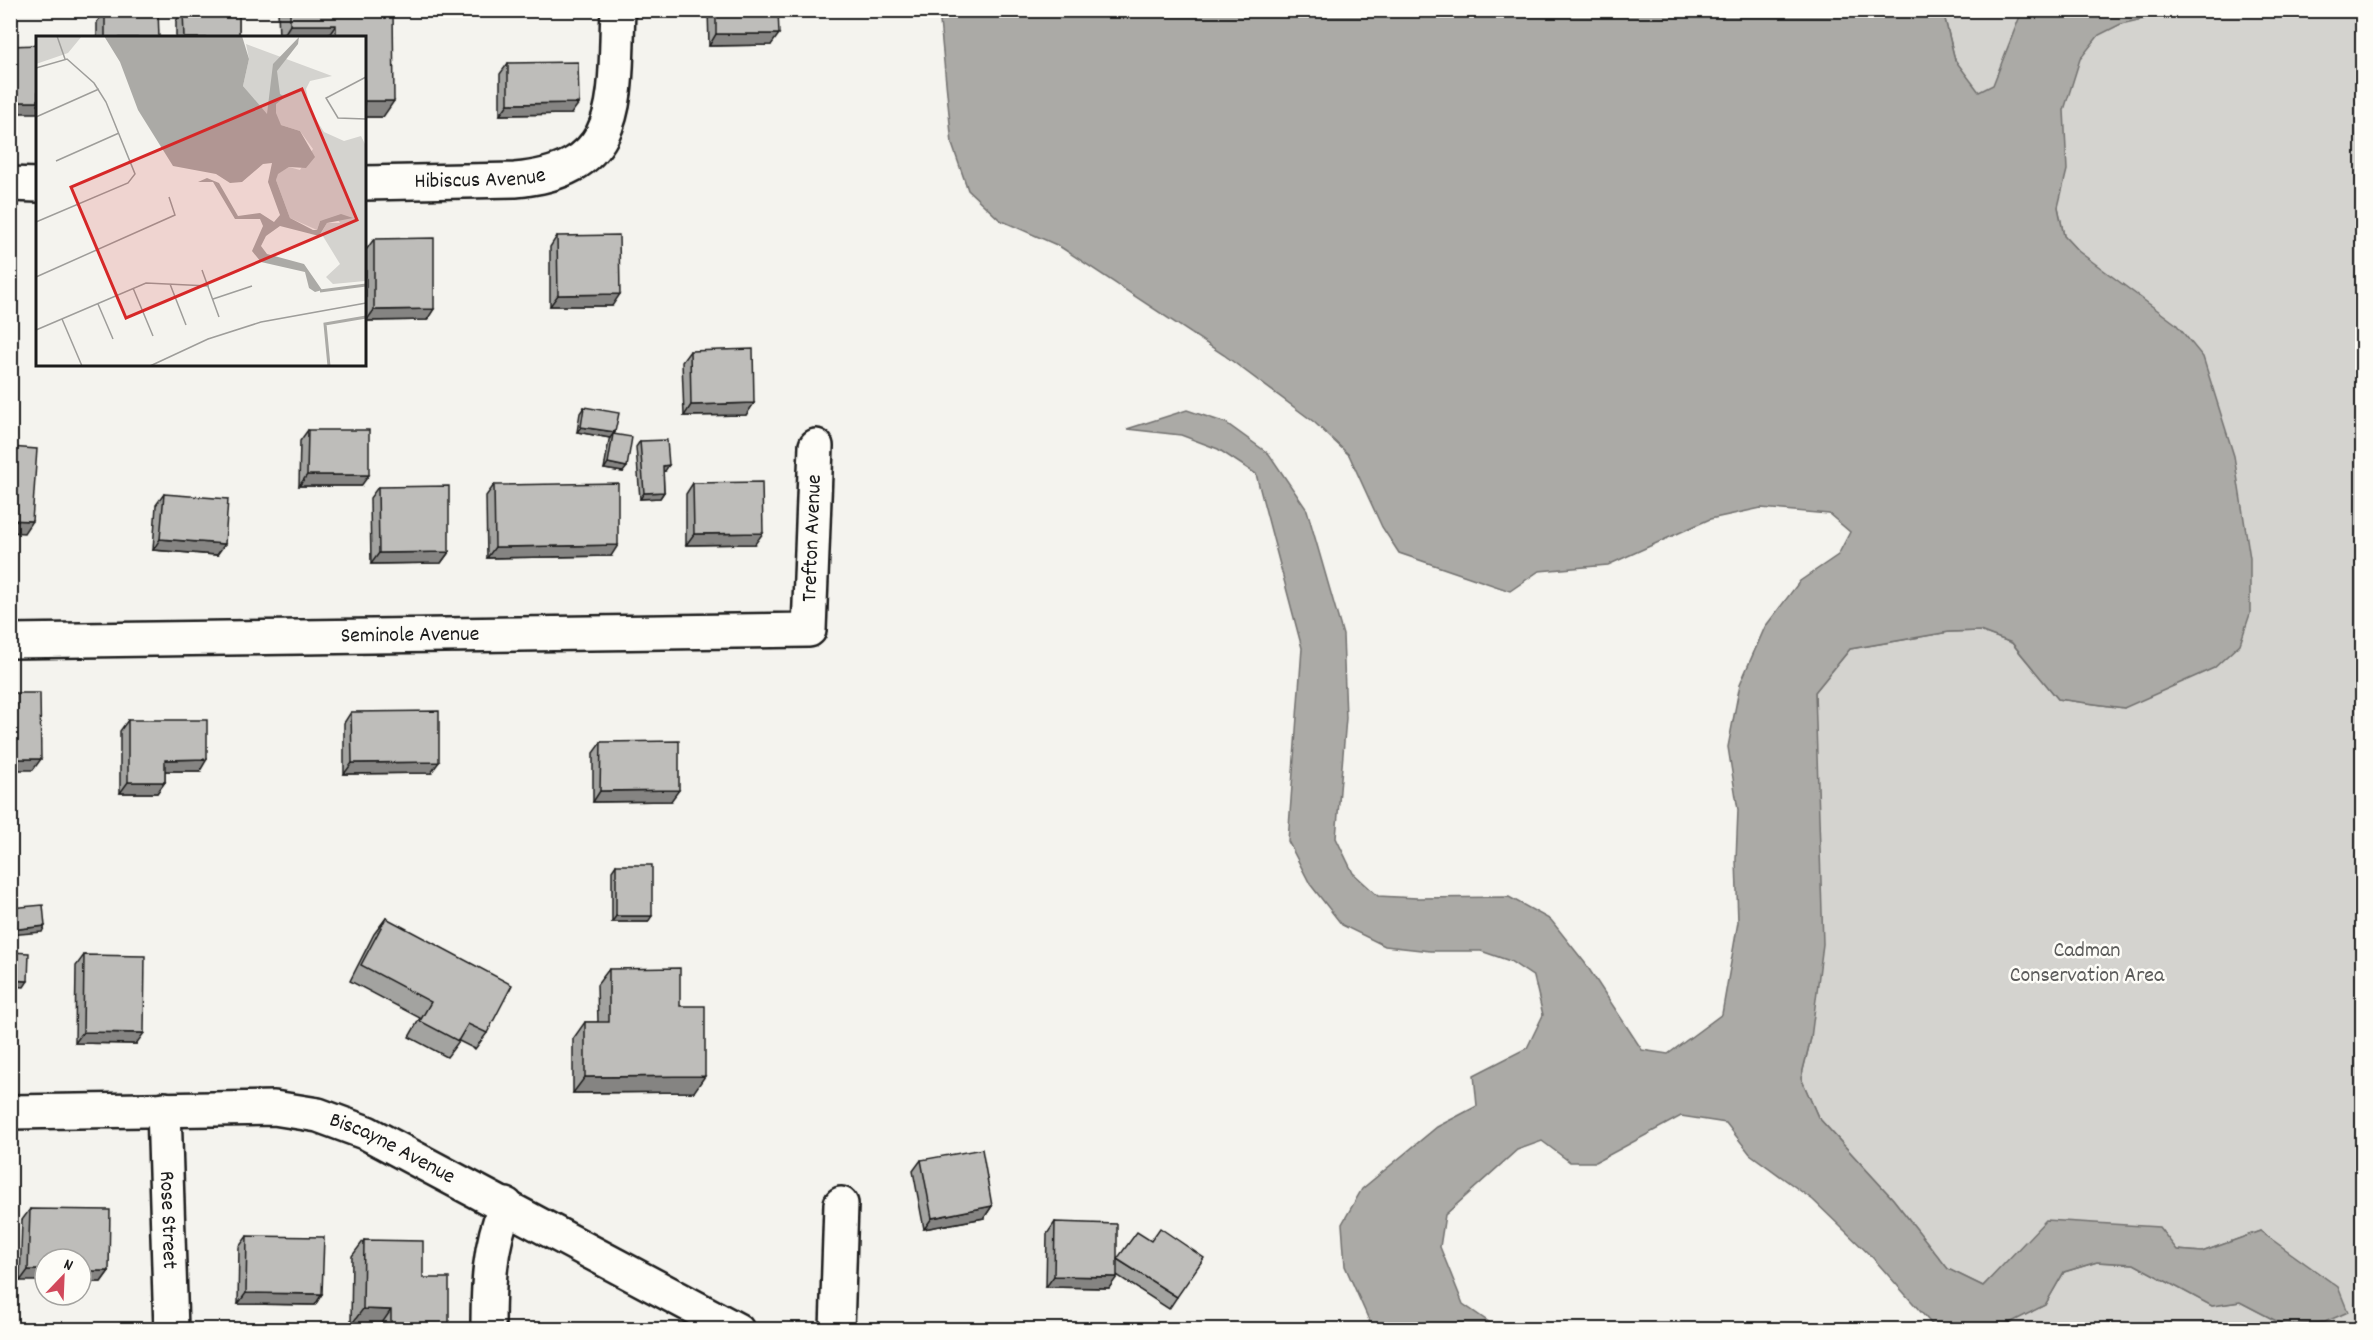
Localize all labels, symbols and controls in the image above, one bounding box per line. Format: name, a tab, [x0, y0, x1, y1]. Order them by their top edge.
inset map	[36, 36, 366, 366]
street label: Hibiscus Avenue	[414, 160, 549, 197]
street label: Trefton Avenue	[795, 474, 830, 603]
street label: Seminole Avenue	[340, 619, 480, 652]
park label: Cadman Conservation Area	[2010, 936, 2165, 992]
street label: Biscayne Avenue	[325, 1105, 461, 1193]
street label: Rose Street	[150, 1170, 185, 1269]
north arrow	[33, 1247, 93, 1307]
text: N	[60, 1253, 76, 1278]

